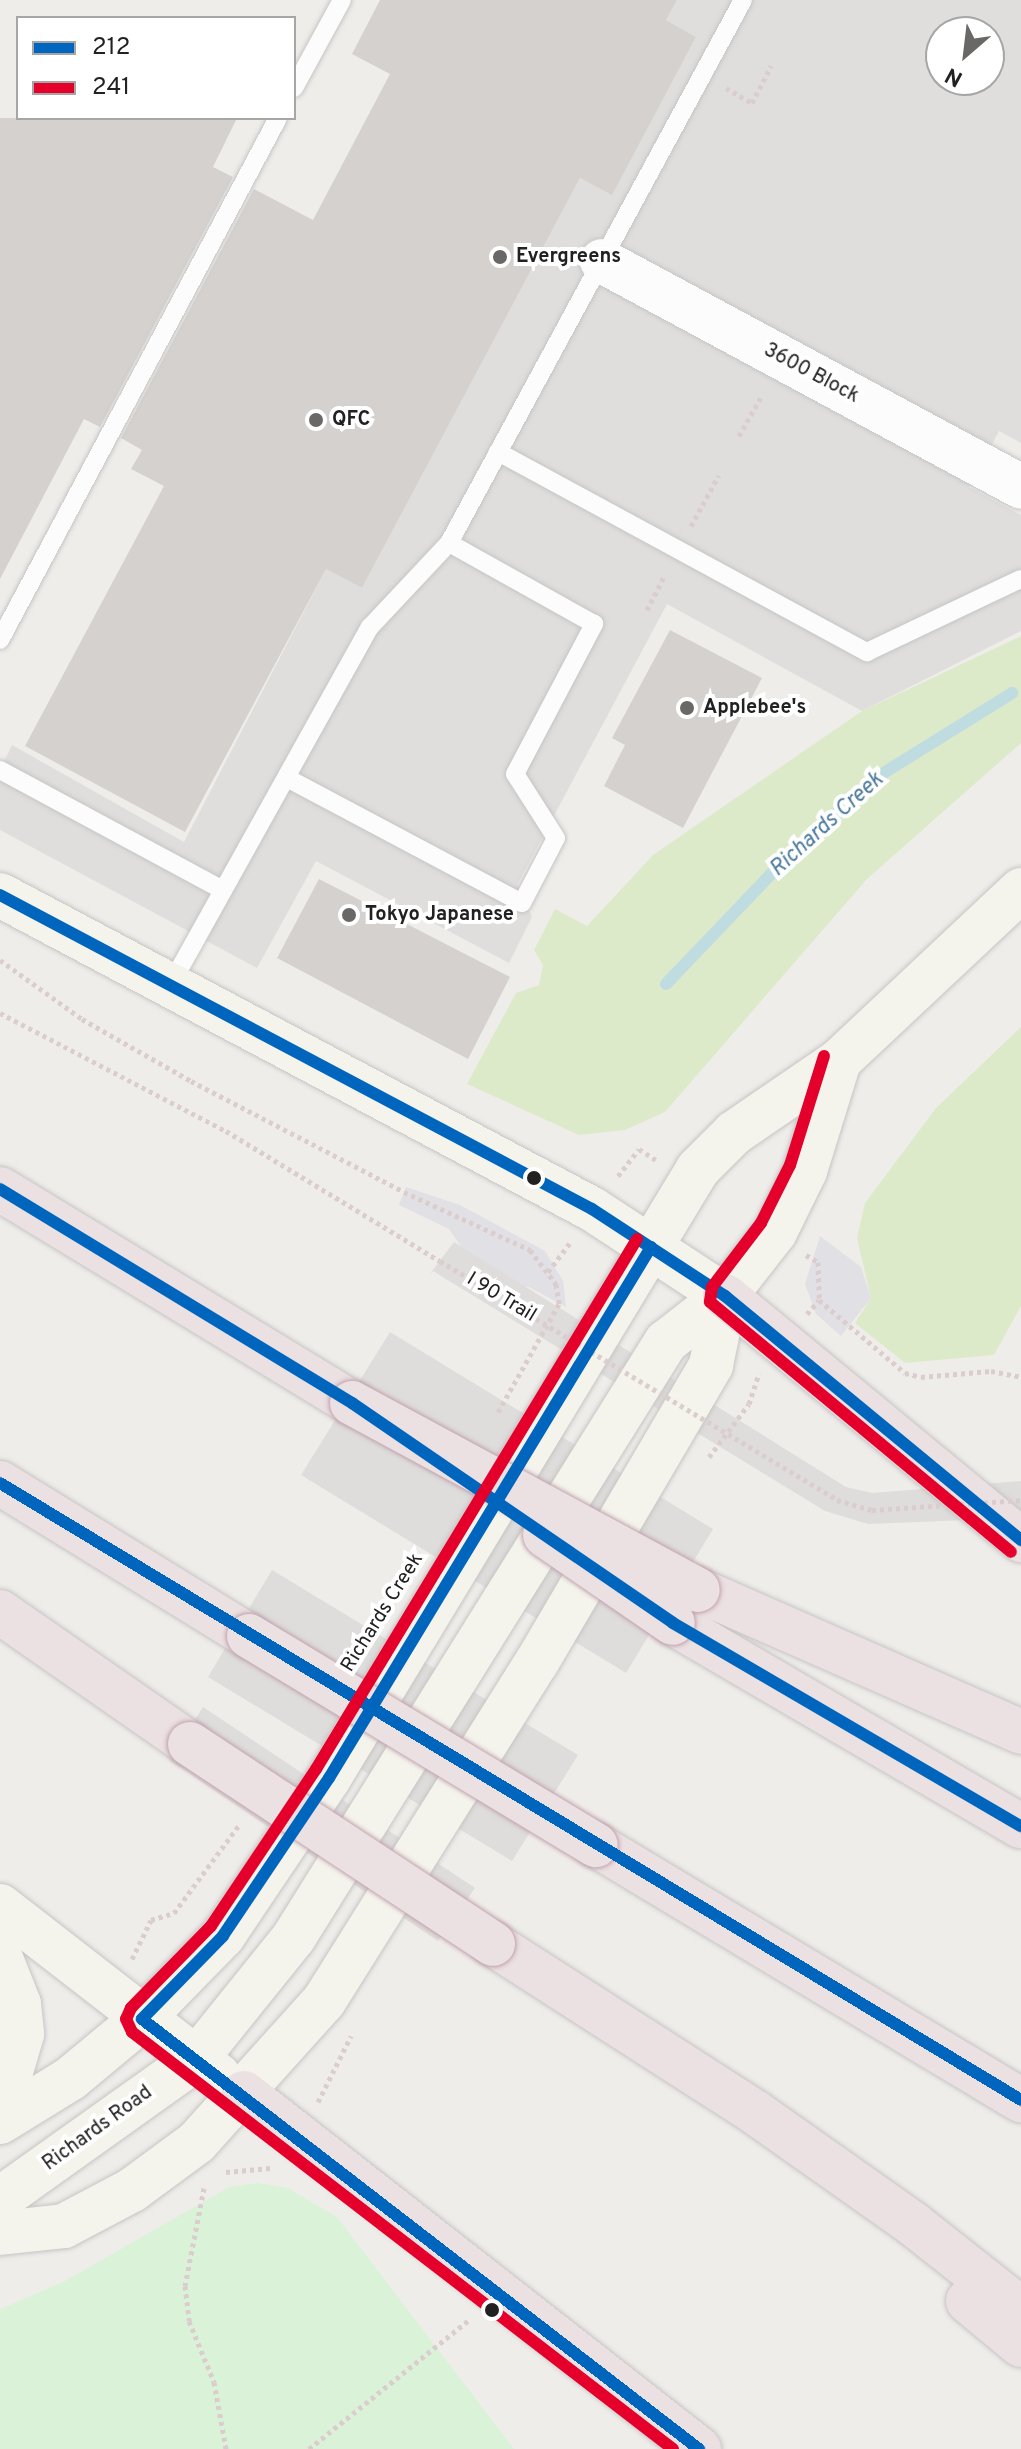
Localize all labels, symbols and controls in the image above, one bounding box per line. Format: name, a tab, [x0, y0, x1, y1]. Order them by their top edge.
legend	[16, 16, 296, 120]
north arrow	[925, 16, 1005, 96]
text: 212	[92, 33, 130, 63]
text: N	[941, 60, 968, 91]
text: 241	[92, 73, 130, 103]
place label: Evergreens	[516, 245, 621, 269]
marker: Evergreens	[491, 248, 509, 266]
street label: 3600 Block	[759, 339, 863, 409]
place label: QFC	[332, 408, 370, 432]
marker: QFC	[307, 411, 325, 429]
place label: Applebee's	[703, 696, 806, 720]
marker: Applebee's	[678, 699, 696, 717]
water label: Richards Creek	[765, 767, 889, 883]
place label: Tokyo Japanese	[365, 903, 514, 927]
marker: Tokyo Japanese	[340, 906, 358, 924]
unlabelled marker	[526, 1170, 542, 1186]
street label: I 90 Trail	[461, 1268, 541, 1328]
street label: Richards Creek	[337, 1549, 429, 1677]
street label: Richards Road	[39, 2081, 157, 2177]
unlabelled marker	[484, 2302, 500, 2318]

